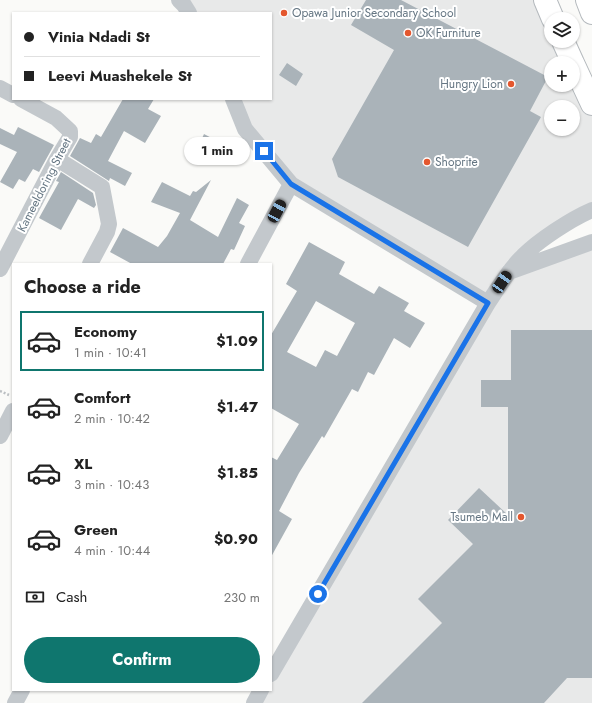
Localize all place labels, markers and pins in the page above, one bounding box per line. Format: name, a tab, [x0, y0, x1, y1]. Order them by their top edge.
place label: Opawa Junior Secondary School	[292, 4, 456, 22]
marker: Opawa Junior Secondary School	[279, 8, 289, 18]
place label: OK Furniture	[416, 24, 481, 42]
marker: OK Furniture	[403, 28, 413, 38]
place label: Hungry Lion	[440, 75, 503, 93]
marker: Hungry Lion	[506, 79, 516, 89]
place label: Shoprite	[435, 153, 478, 171]
marker: Shoprite	[422, 157, 432, 167]
place label: Tsumeb Mall	[450, 508, 513, 526]
marker: Tsumeb Mall	[516, 512, 526, 522]

